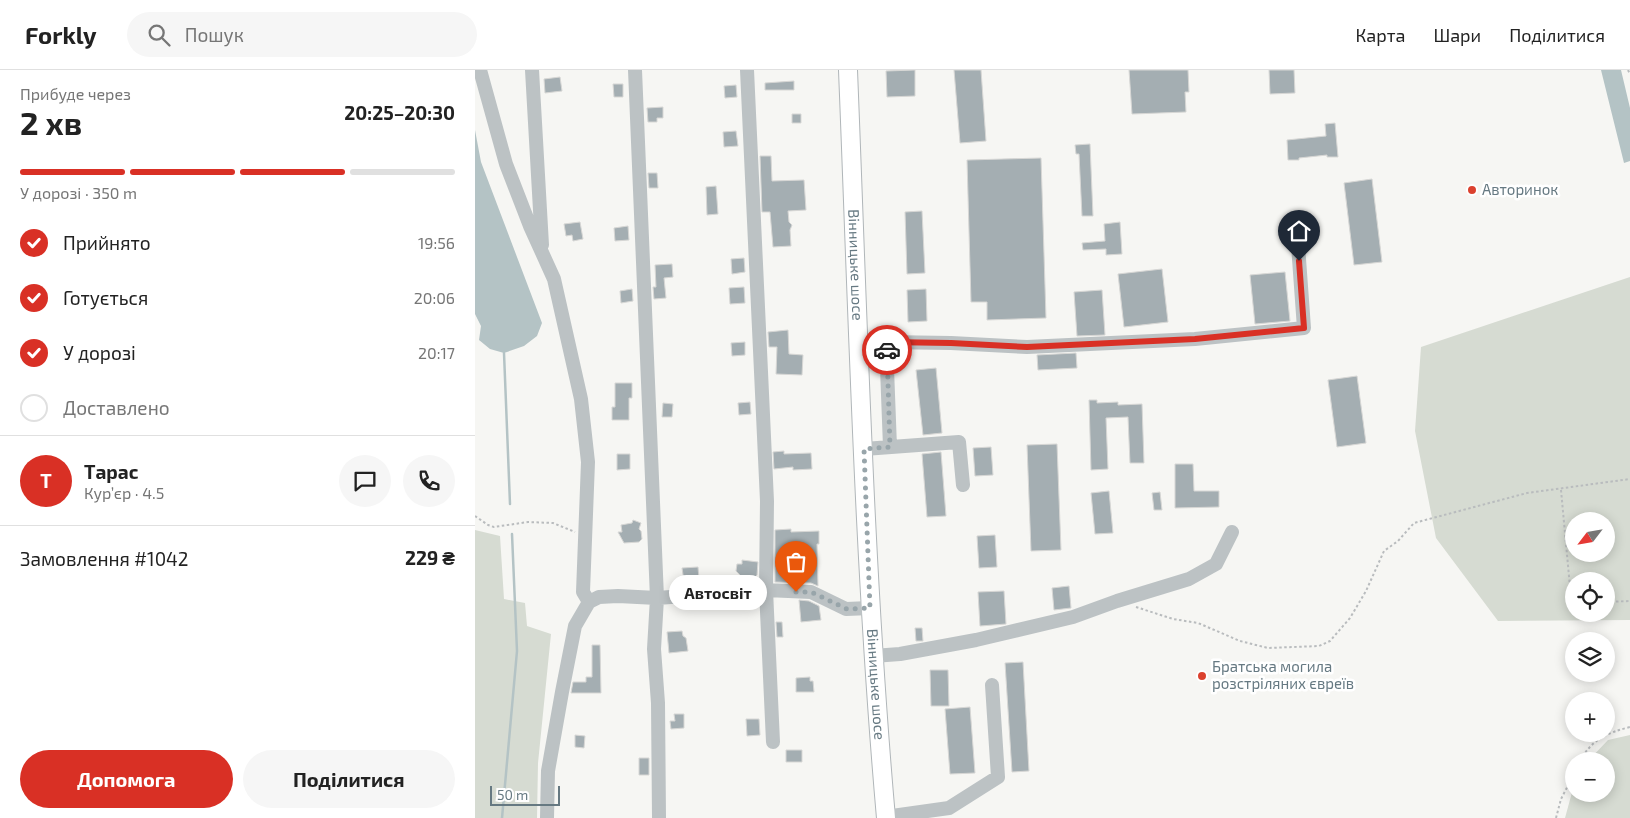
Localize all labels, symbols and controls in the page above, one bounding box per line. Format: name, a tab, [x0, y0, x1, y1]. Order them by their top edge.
search box	[127, 12, 477, 57]
text: Forkly	[25, 20, 97, 49]
icon: search	[145, 21, 173, 49]
text: Пошук	[185, 23, 244, 46]
text: Карта	[1355, 24, 1405, 46]
text: Шари	[1433, 24, 1481, 46]
text: Поділитися	[1509, 24, 1605, 46]
text: Прибуде через	[20, 84, 131, 103]
text: 20:25–20:30	[344, 101, 455, 124]
text: 2 хв	[20, 103, 82, 141]
place label: Авторинок	[1482, 180, 1558, 198]
text: У дорозі · 350 m	[20, 183, 137, 202]
marker: Авторинок	[1466, 184, 1478, 196]
street label: Вінницьке шосе	[845, 209, 867, 321]
pin	[1278, 210, 1320, 261]
icon: home	[1285, 217, 1313, 245]
icon: check	[20, 229, 48, 257]
text: Прийнято	[63, 231, 150, 254]
text: 19:56	[418, 233, 455, 252]
icon: check	[20, 284, 48, 312]
text: Готується	[63, 286, 148, 309]
text: 20:06	[414, 288, 455, 307]
courier	[862, 325, 912, 375]
icon: car	[873, 336, 901, 364]
icon: check	[20, 339, 48, 367]
text: У дорозі	[63, 341, 136, 364]
text: 20:17	[418, 343, 455, 362]
text: Доставлено	[63, 396, 170, 419]
button: chat	[339, 455, 391, 507]
button: phone	[403, 455, 455, 507]
text: Тарас	[84, 460, 138, 483]
text: Т	[40, 469, 52, 492]
text: Кур’єр · 4.5	[84, 483, 164, 502]
north arrow	[1565, 512, 1615, 562]
map controls	[1565, 512, 1615, 802]
pin	[775, 541, 817, 592]
text: 229 ₴	[405, 546, 455, 569]
text: Замовлення #1042	[20, 547, 188, 570]
icon: bag	[782, 548, 810, 576]
button: locate	[1565, 572, 1615, 622]
callout: Автосвіт	[669, 574, 766, 610]
text: Автосвіт	[684, 583, 752, 602]
street label: Вінницьке шосе	[864, 628, 890, 741]
button: layers	[1565, 632, 1615, 682]
place label: Братська могила розстріляних євреїв	[1212, 657, 1354, 692]
marker: Братська могила розстріляних євреїв	[1196, 670, 1208, 682]
button: +	[1565, 692, 1615, 742]
button: Допомога	[20, 750, 233, 808]
button: Поділитися	[243, 750, 455, 808]
button: −	[1565, 752, 1615, 802]
scale bar	[490, 783, 560, 806]
text: 50 m	[497, 786, 528, 803]

